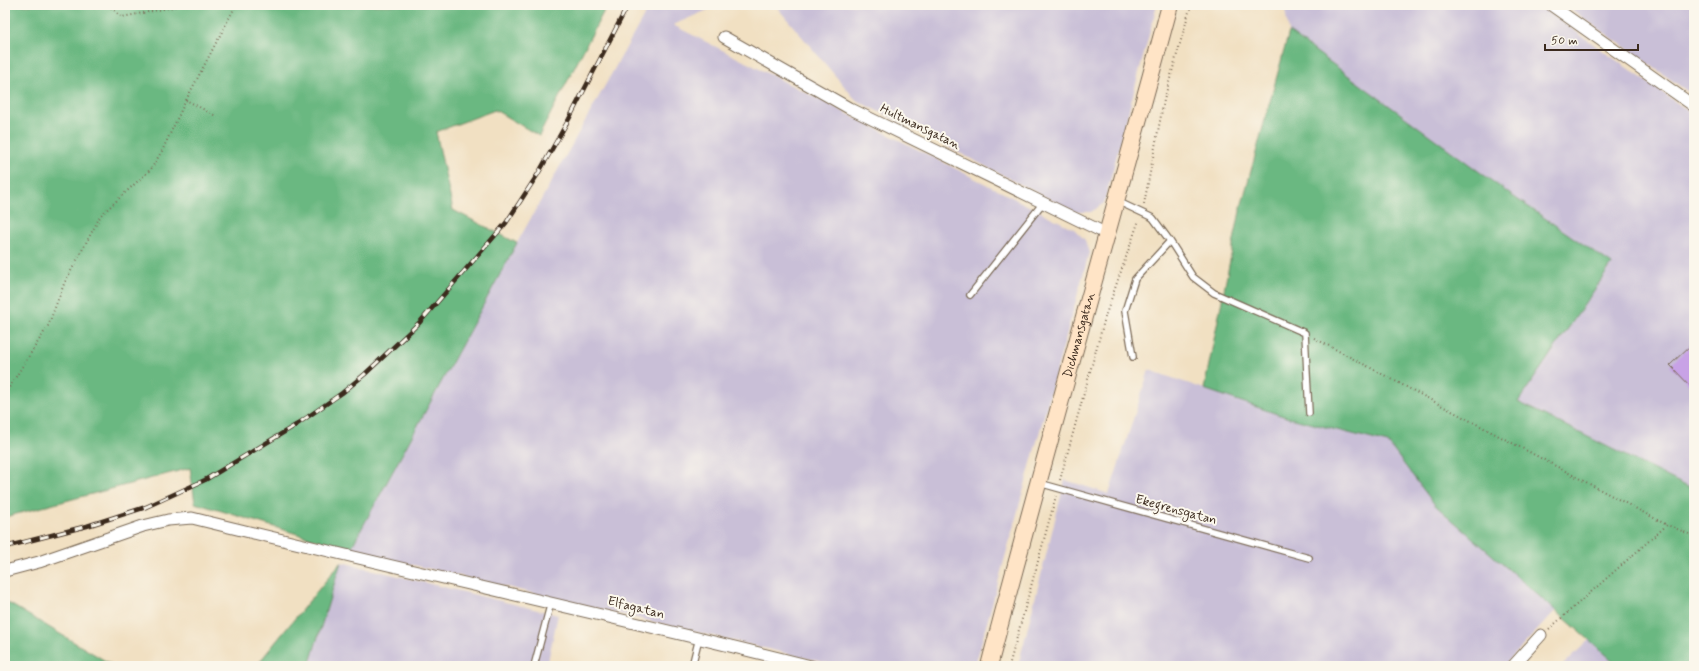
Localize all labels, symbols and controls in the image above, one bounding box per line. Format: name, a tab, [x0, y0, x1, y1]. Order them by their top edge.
scale bar	[1545, 26, 1638, 52]
text: 50 m	[1551, 33, 1578, 49]
street label: Hultmansgatan	[877, 100, 963, 154]
street label: Dichmansgatan	[1059, 290, 1099, 380]
street label: Ekegrensgatan	[1133, 491, 1219, 531]
street label: Elfagatan	[605, 593, 666, 624]

